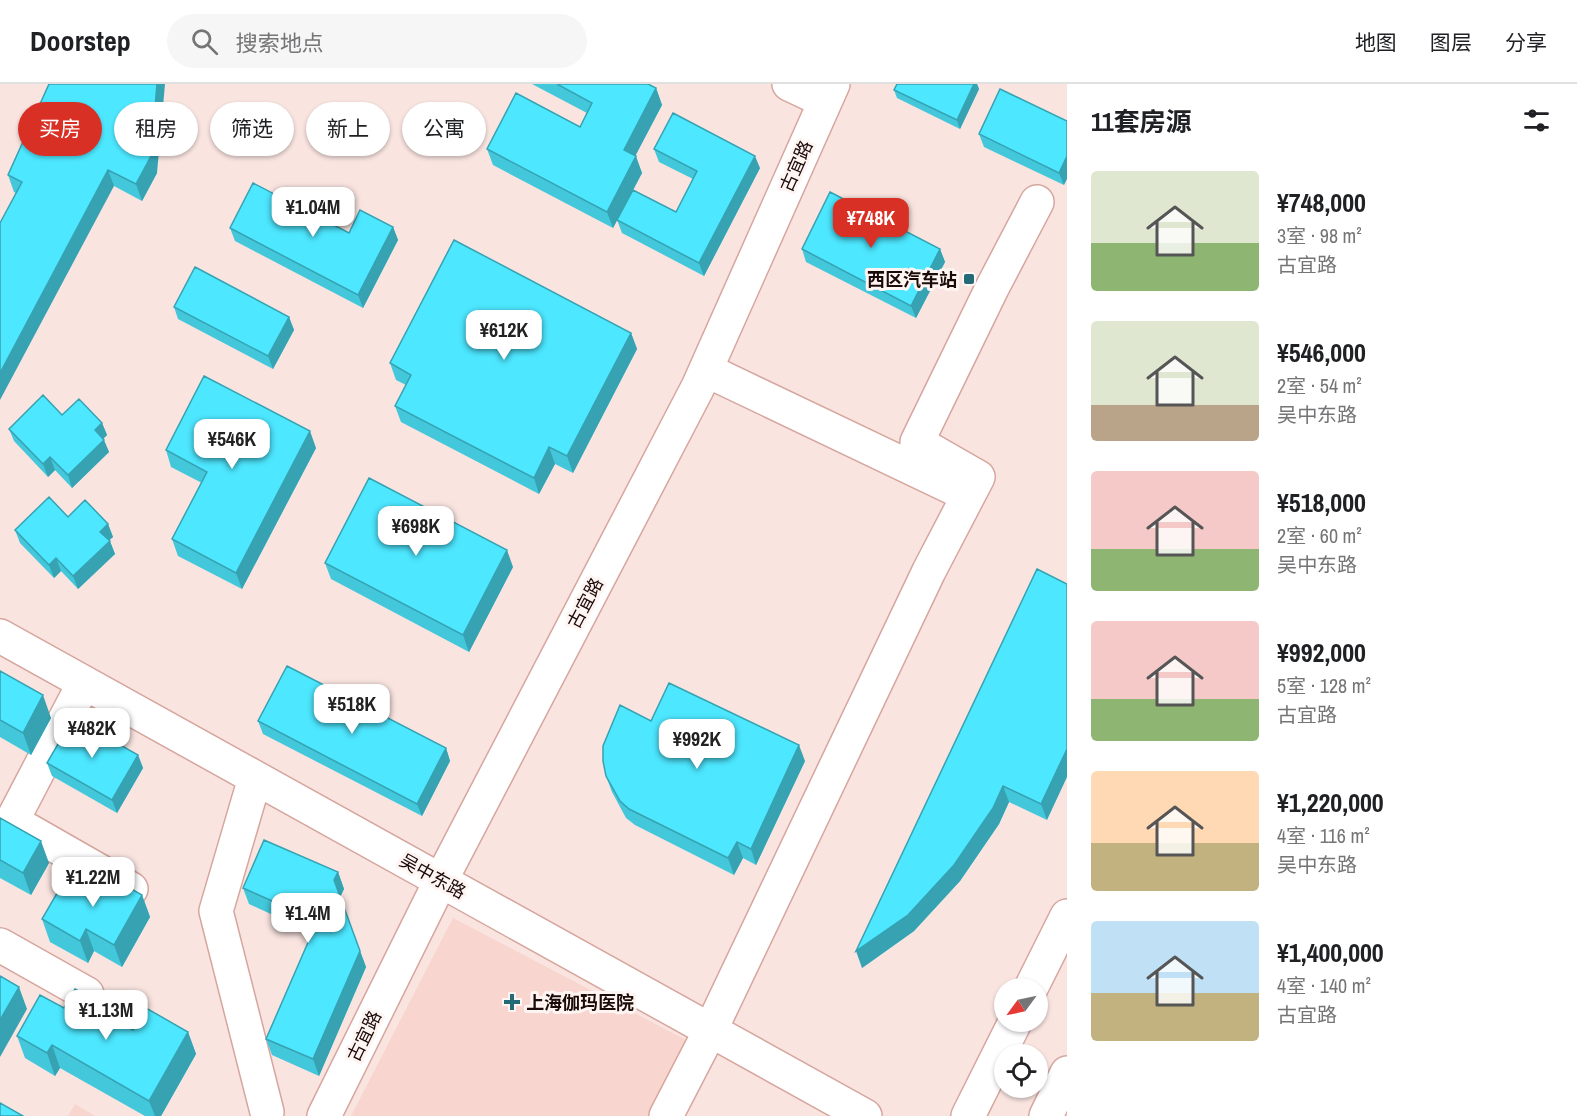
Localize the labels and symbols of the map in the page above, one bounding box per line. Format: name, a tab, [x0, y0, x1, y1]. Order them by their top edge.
street label: 古宜路	[774, 136, 818, 196]
pin: ¥1.04M	[264, 187, 362, 238]
pin: ¥748K	[829, 198, 913, 249]
place label: 西区汽车站	[867, 267, 957, 292]
marker: 西区汽车站	[962, 272, 976, 286]
pin: ¥612K	[462, 310, 546, 361]
pin: ¥546K	[190, 419, 274, 470]
pin: ¥698K	[374, 506, 458, 557]
street label: 古宜路	[561, 573, 609, 633]
pin: ¥518K	[310, 684, 394, 735]
pin: ¥482K	[50, 708, 134, 759]
pin: ¥992K	[655, 719, 739, 770]
street label: 吴中东路	[395, 848, 471, 904]
pin: ¥1.22M	[44, 857, 142, 908]
pin: ¥1.4M	[266, 893, 350, 944]
north arrow	[994, 978, 1048, 1032]
pin: ¥1.13M	[57, 990, 155, 1041]
place label: 上海伽玛医院	[526, 990, 634, 1015]
marker: 上海伽玛医院	[503, 993, 521, 1011]
street label: 古宜路	[341, 1006, 387, 1066]

